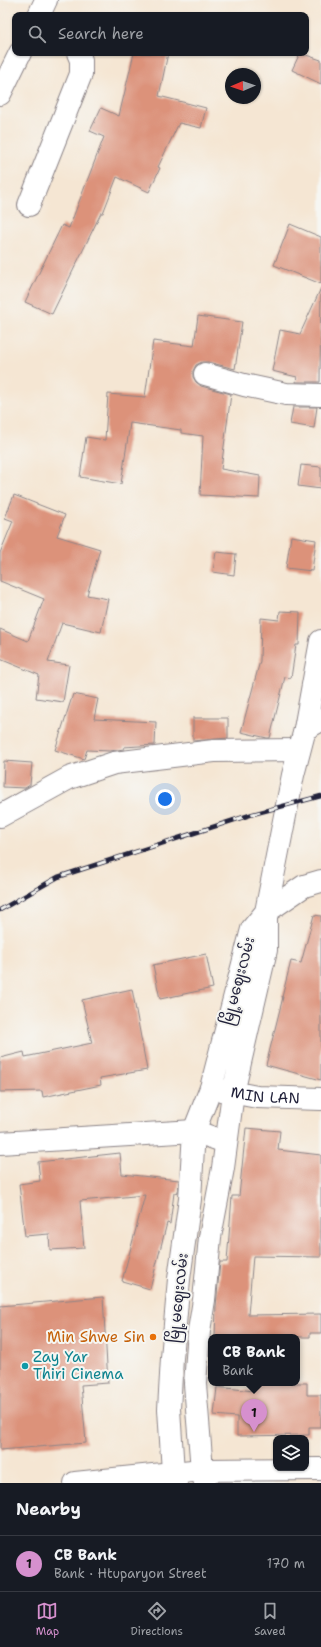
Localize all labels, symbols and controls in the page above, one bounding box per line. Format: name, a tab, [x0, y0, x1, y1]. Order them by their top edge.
search box	[12, 12, 309, 56]
icon: search	[26, 23, 48, 45]
text: Search here	[58, 24, 144, 44]
north arrow	[225, 68, 261, 104]
your location	[155, 789, 175, 809]
street label: မြို့မဈေးလမ်း	[217, 935, 261, 1028]
street label: MIN LAN	[229, 1082, 300, 1108]
street label: မြို့မဈေးလမ်း	[163, 1252, 195, 1344]
place label: Min Shwe Sin	[47, 1327, 145, 1347]
marker: Min Shwe Sin	[148, 1332, 158, 1342]
popup	[208, 1334, 300, 1386]
text: CB Bank	[223, 1342, 285, 1362]
place label: Zay Yar Thiri Cinema	[33, 1347, 124, 1384]
marker: Zay Yar Thiri Cinema	[20, 1361, 30, 1371]
text: Bank	[223, 1362, 254, 1379]
pin: 1	[241, 1399, 267, 1432]
map controls	[273, 1435, 309, 1471]
button: layers	[273, 1435, 309, 1471]
text: Nearby	[16, 1498, 81, 1520]
text: CB Bank	[54, 1545, 117, 1565]
text: 1	[26, 1555, 32, 1572]
text: 170 m	[267, 1555, 305, 1572]
text: Bank · Htuparyon Street	[54, 1565, 207, 1582]
tab: Map	[36, 1600, 59, 1639]
tab: Directions	[130, 1600, 183, 1639]
tab: Saved	[254, 1600, 285, 1639]

